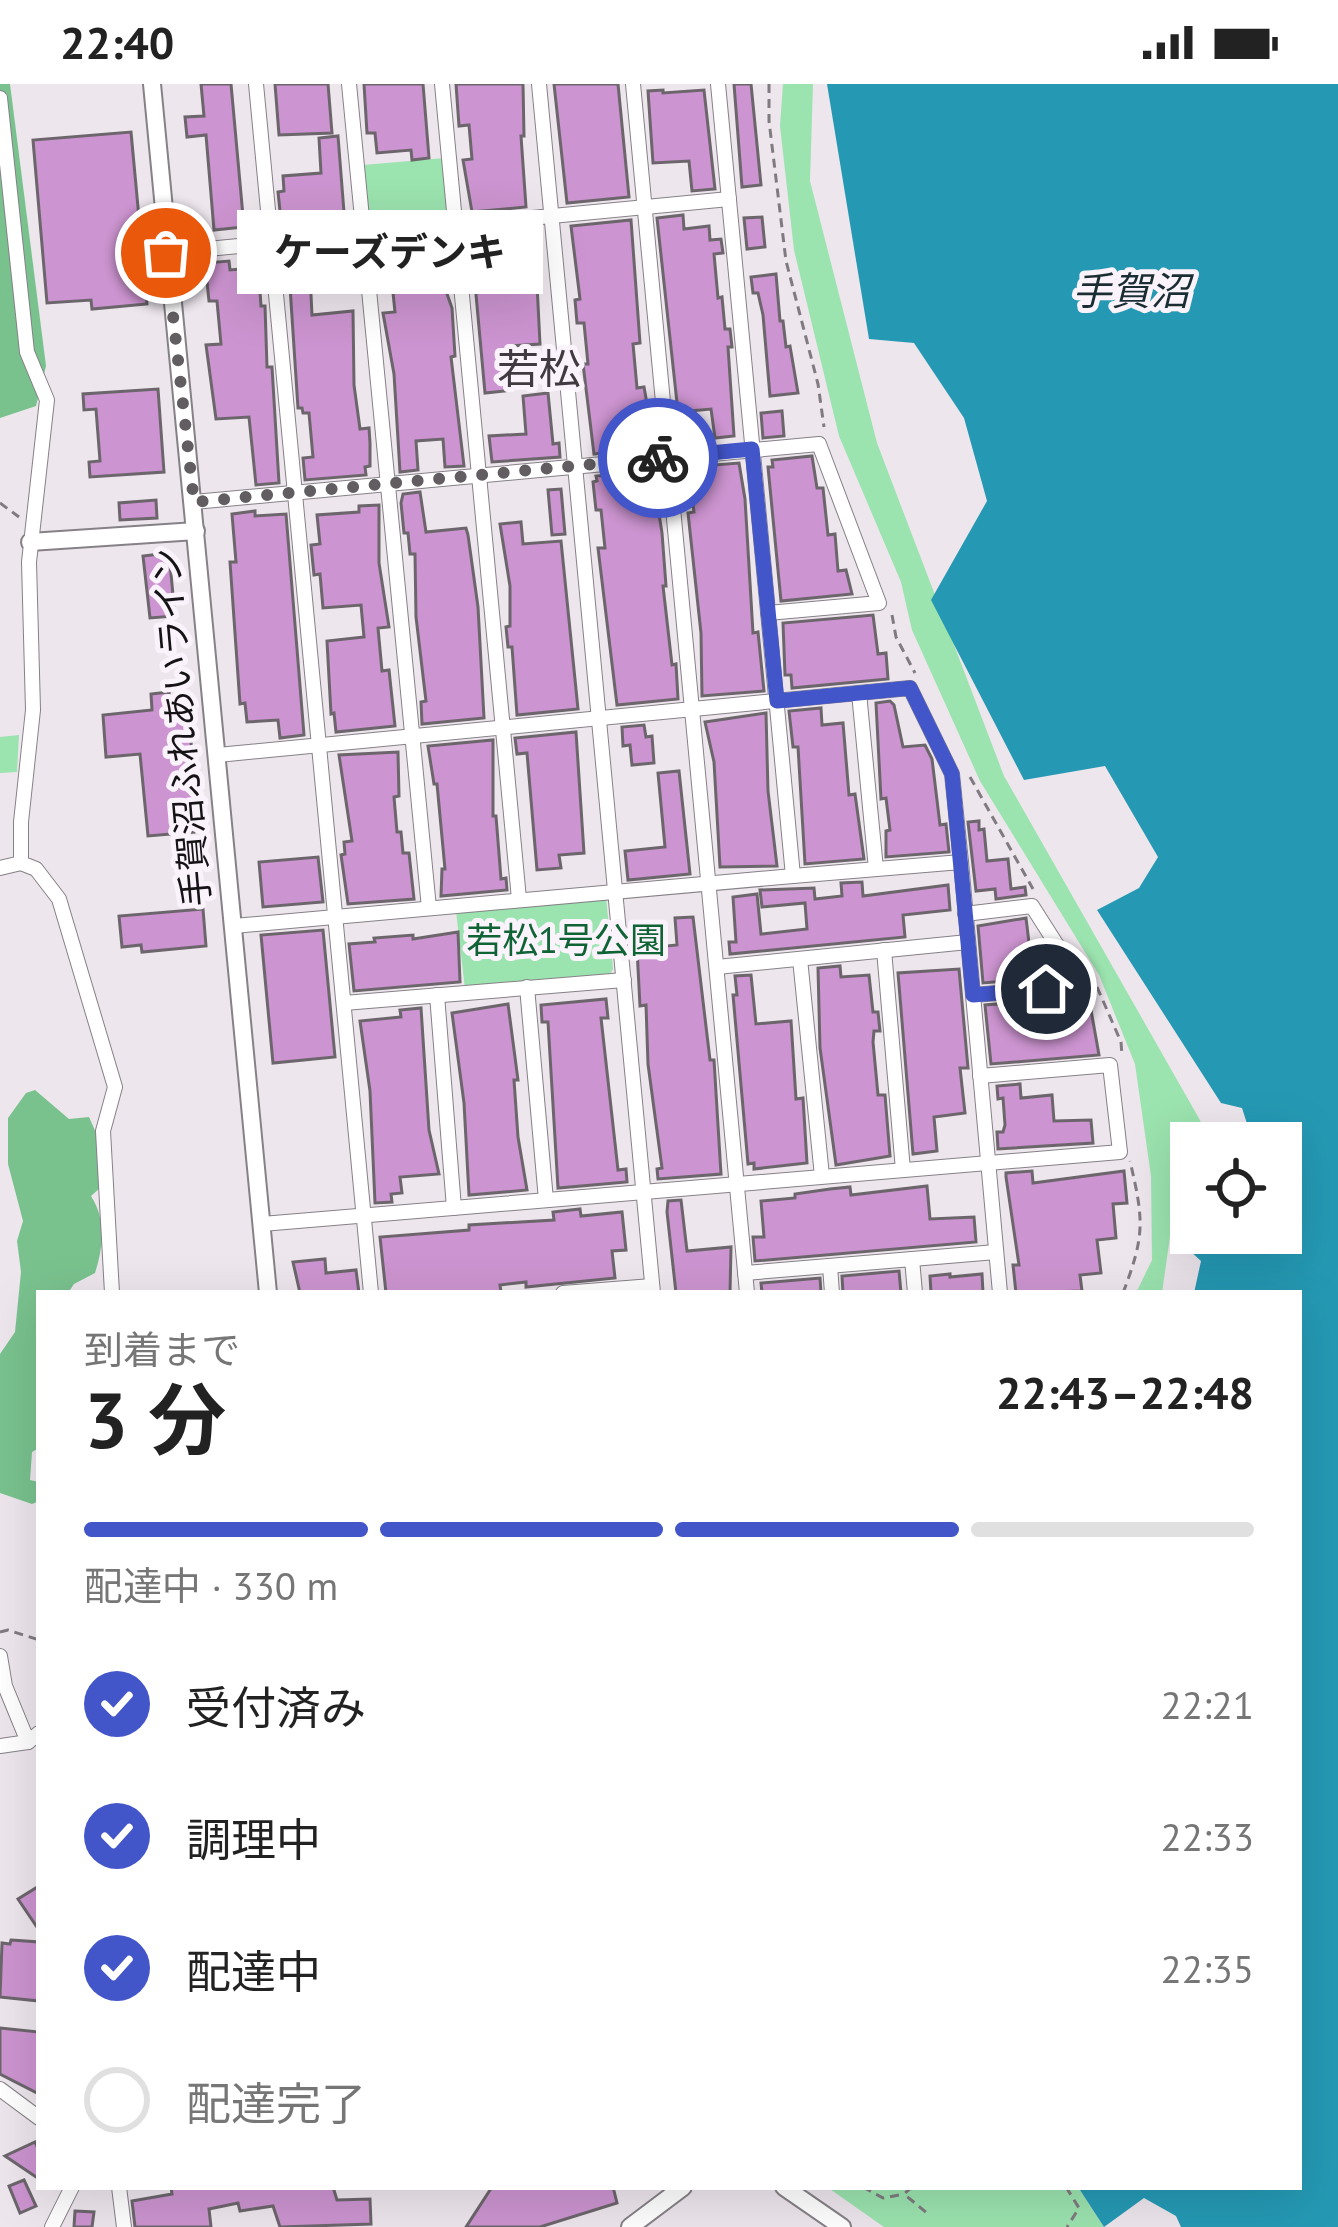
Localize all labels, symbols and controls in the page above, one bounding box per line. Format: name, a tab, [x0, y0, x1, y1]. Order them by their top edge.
text: 22:40	[60, 13, 174, 71]
pin	[115, 202, 217, 304]
callout: ケーズデンキ	[238, 211, 544, 295]
icon: bag	[133, 220, 199, 286]
text: ケーズデンキ	[274, 226, 506, 277]
water label: 手賀沼	[1072, 265, 1194, 316]
district label: 若松	[497, 341, 581, 396]
courier	[598, 398, 718, 518]
icon: bike	[625, 425, 691, 491]
street label: 手賀沼ふれあいライン	[141, 546, 220, 908]
park label: 若松1号公園	[466, 916, 666, 963]
pin	[995, 938, 1097, 1040]
icon: home	[1013, 956, 1079, 1022]
map controls	[1170, 1122, 1302, 1254]
button: locate	[1170, 1122, 1302, 1254]
text: 到着まで	[84, 1324, 240, 1375]
text: 22:43–22:48	[996, 1363, 1254, 1421]
text: 3 分	[84, 1369, 226, 1470]
text: 配達中 · 330 m	[84, 1560, 338, 1611]
icon: check	[84, 1671, 150, 1737]
text: 受付済み	[186, 1678, 366, 1736]
text: 22:21	[1160, 1679, 1254, 1730]
icon: check	[84, 1803, 150, 1869]
text: 調理中	[186, 1810, 321, 1868]
text: 22:33	[1160, 1811, 1254, 1862]
icon: check	[84, 1935, 150, 2001]
text: 配達中	[186, 1942, 321, 2000]
text: 22:35	[1160, 1943, 1254, 1994]
text: 配達完了	[186, 2074, 366, 2132]

